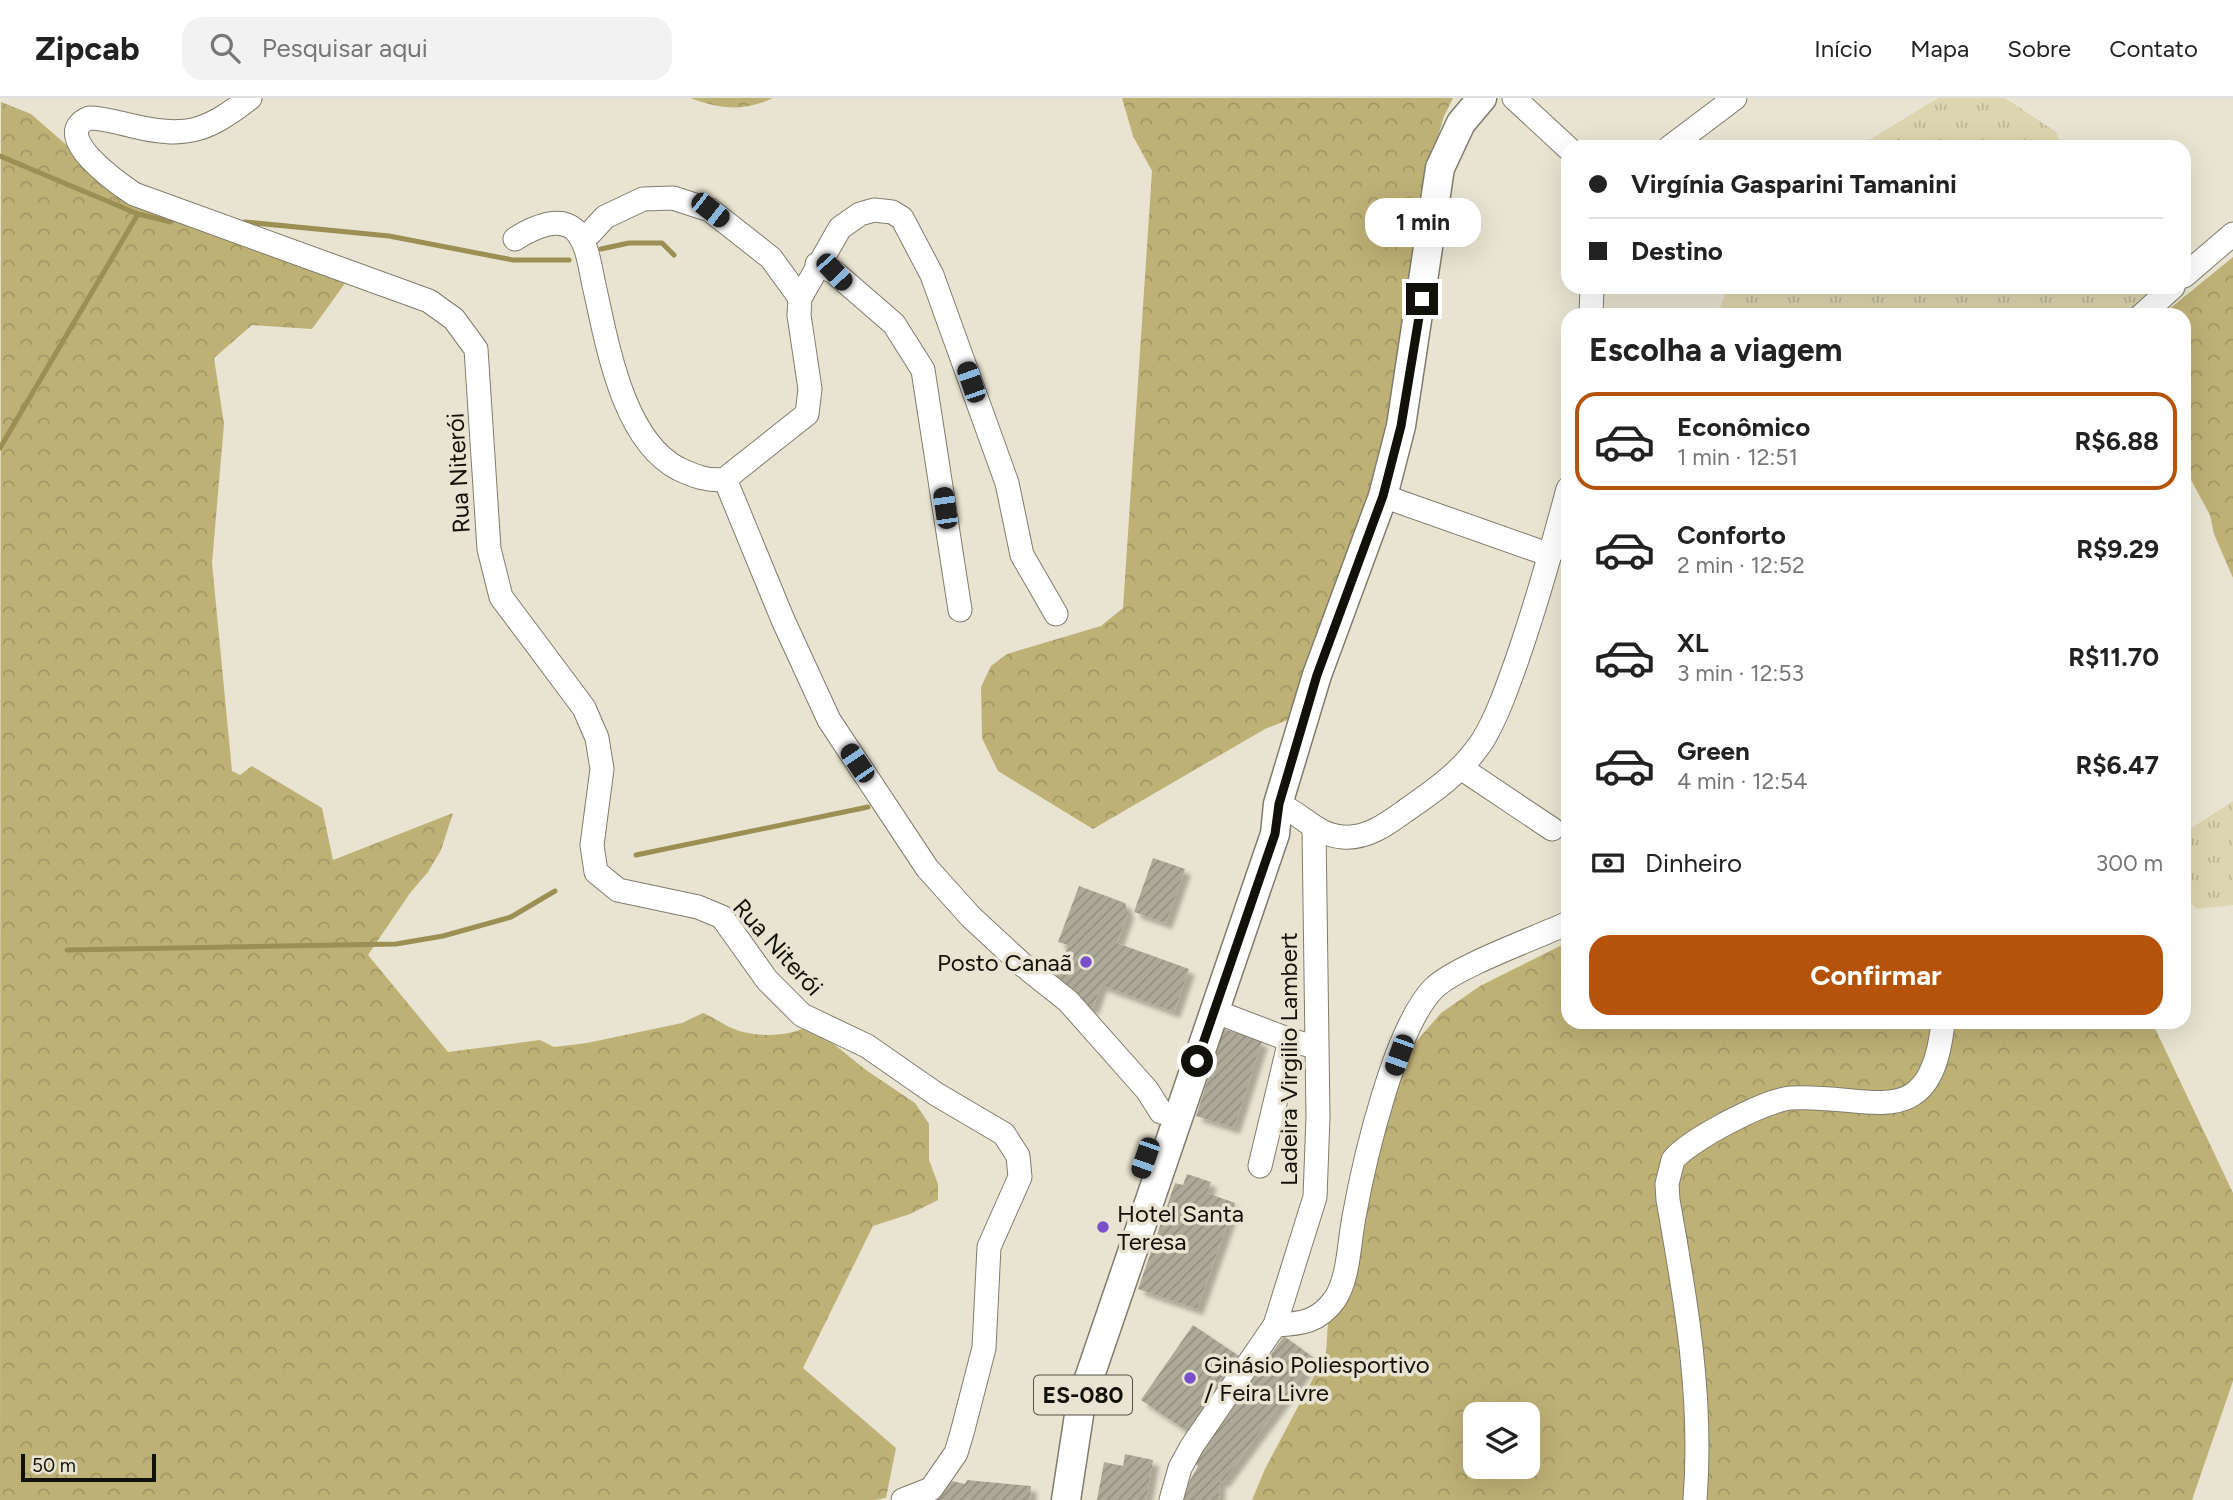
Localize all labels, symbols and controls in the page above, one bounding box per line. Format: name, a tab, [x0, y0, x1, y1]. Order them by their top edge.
search box	[182, 17, 672, 80]
text: Zipcab	[35, 29, 140, 68]
icon: search	[206, 29, 244, 67]
text: Pesquisar aqui	[262, 32, 428, 64]
text: Início	[1814, 34, 1872, 63]
text: Mapa	[1910, 34, 1969, 63]
text: Sobre	[2007, 34, 2071, 63]
text: Contato	[2109, 34, 2198, 63]
text: Virgínia Gasparini Tamanini	[1631, 168, 1957, 200]
car	[687, 189, 734, 231]
callout: 1 min	[1364, 198, 1480, 246]
text: 1 min	[1396, 208, 1450, 236]
text: Destino	[1631, 235, 1723, 267]
car	[812, 249, 857, 295]
route end	[1406, 283, 1438, 315]
text: Escolha a viagem	[1589, 331, 1842, 369]
car	[955, 359, 988, 405]
icon: car	[1593, 410, 1656, 473]
text: Econômico	[1677, 411, 1810, 443]
street label: Rua Niterói	[440, 412, 476, 534]
text: R$6.88	[2074, 425, 2159, 457]
text: 1 min · 12:51	[1677, 443, 1798, 471]
car	[932, 486, 959, 530]
icon: car	[1593, 518, 1656, 581]
text: Conforto	[1677, 519, 1786, 551]
text: R$9.29	[2076, 533, 2159, 565]
text: 2 min · 12:52	[1677, 551, 1805, 579]
icon: car	[1593, 626, 1656, 689]
text: XL	[1677, 627, 1709, 659]
text: R$11.70	[2068, 641, 2159, 673]
text: 3 min · 12:53	[1677, 659, 1804, 687]
icon: car	[1593, 734, 1656, 797]
text: Green	[1677, 735, 1750, 767]
car	[837, 740, 878, 786]
text: R$6.47	[2075, 749, 2159, 781]
text: 4 min · 12:54	[1677, 767, 1808, 795]
icon: cash	[1589, 844, 1627, 882]
text: Dinheiro	[1645, 847, 1742, 879]
text: 300 m	[2096, 849, 2163, 877]
street label: Rua Niterói	[727, 893, 829, 1001]
street label: Ladeira Virgilio Lambert	[1274, 932, 1303, 1186]
button: Confirmar	[1589, 935, 2163, 1015]
place label: Posto Canaã	[937, 948, 1072, 977]
marker: Posto Canaã	[1078, 954, 1094, 970]
car	[1382, 1032, 1417, 1078]
route start	[1181, 1045, 1213, 1077]
car	[1129, 1135, 1162, 1181]
place label: Hotel Santa Teresa	[1117, 1199, 1244, 1256]
marker: Hotel Santa Teresa	[1095, 1219, 1111, 1235]
place label: Ginásio Poliesportivo / Feira Livre	[1204, 1350, 1430, 1407]
marker: Ginásio Poliesportivo / Feira Livre	[1182, 1370, 1198, 1386]
road number: ES-080	[1034, 1376, 1132, 1414]
map controls	[1463, 1402, 1540, 1479]
button: layers	[1463, 1402, 1540, 1479]
scale bar	[21, 1451, 156, 1483]
text: 50 m	[32, 1454, 76, 1477]

